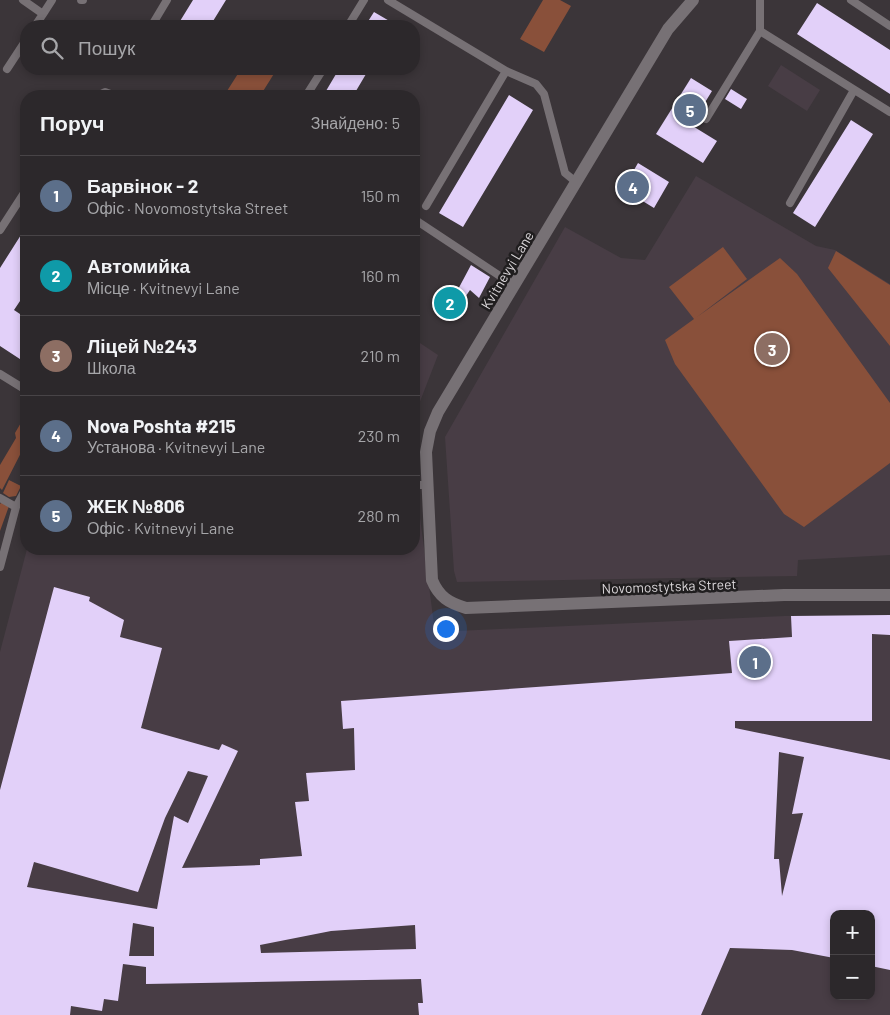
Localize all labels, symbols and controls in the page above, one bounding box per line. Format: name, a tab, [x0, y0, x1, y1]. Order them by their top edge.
search box	[20, 20, 420, 75]
icon: search	[38, 34, 66, 62]
text: Пошук	[78, 36, 135, 59]
pin: 5	[674, 91, 706, 129]
text: Поруч	[40, 110, 104, 135]
text: Знайдено: 5	[311, 113, 400, 132]
pin: 4	[617, 168, 649, 206]
text: Барвінок - 2	[87, 174, 198, 197]
text: 1	[53, 186, 59, 205]
text: 150 m	[361, 186, 400, 205]
text: Офіс · Novomostytska Street	[87, 198, 288, 217]
street label: Kvitnevyi Lane	[477, 228, 537, 312]
text: Автомийка	[87, 254, 190, 277]
text: 2	[52, 266, 60, 285]
text: 160 m	[361, 266, 400, 285]
text: Місце · Kvitnevyi Lane	[87, 278, 240, 297]
pin: 2	[434, 284, 466, 322]
pin: 3	[756, 330, 788, 368]
text: Ліцей №243	[87, 334, 197, 357]
text: 3	[52, 346, 60, 365]
text: 210 m	[361, 346, 400, 365]
text: Школа	[87, 358, 136, 377]
text: Nova Poshta #215	[87, 414, 236, 437]
text: 4	[51, 426, 61, 445]
text: 230 m	[358, 426, 400, 445]
text: Установа · Kvitnevyi Lane	[87, 437, 265, 456]
text: ЖЕК №806	[87, 494, 185, 517]
text: 5	[52, 506, 60, 525]
text: 280 m	[358, 506, 400, 525]
text: Офіс · Kvitnevyi Lane	[87, 518, 234, 537]
street label: Novomostytska Street	[601, 575, 737, 597]
your location	[433, 616, 459, 642]
pin: 1	[739, 643, 771, 681]
map controls	[830, 910, 875, 1000]
button: +	[830, 910, 875, 955]
button: −	[830, 955, 875, 1000]

